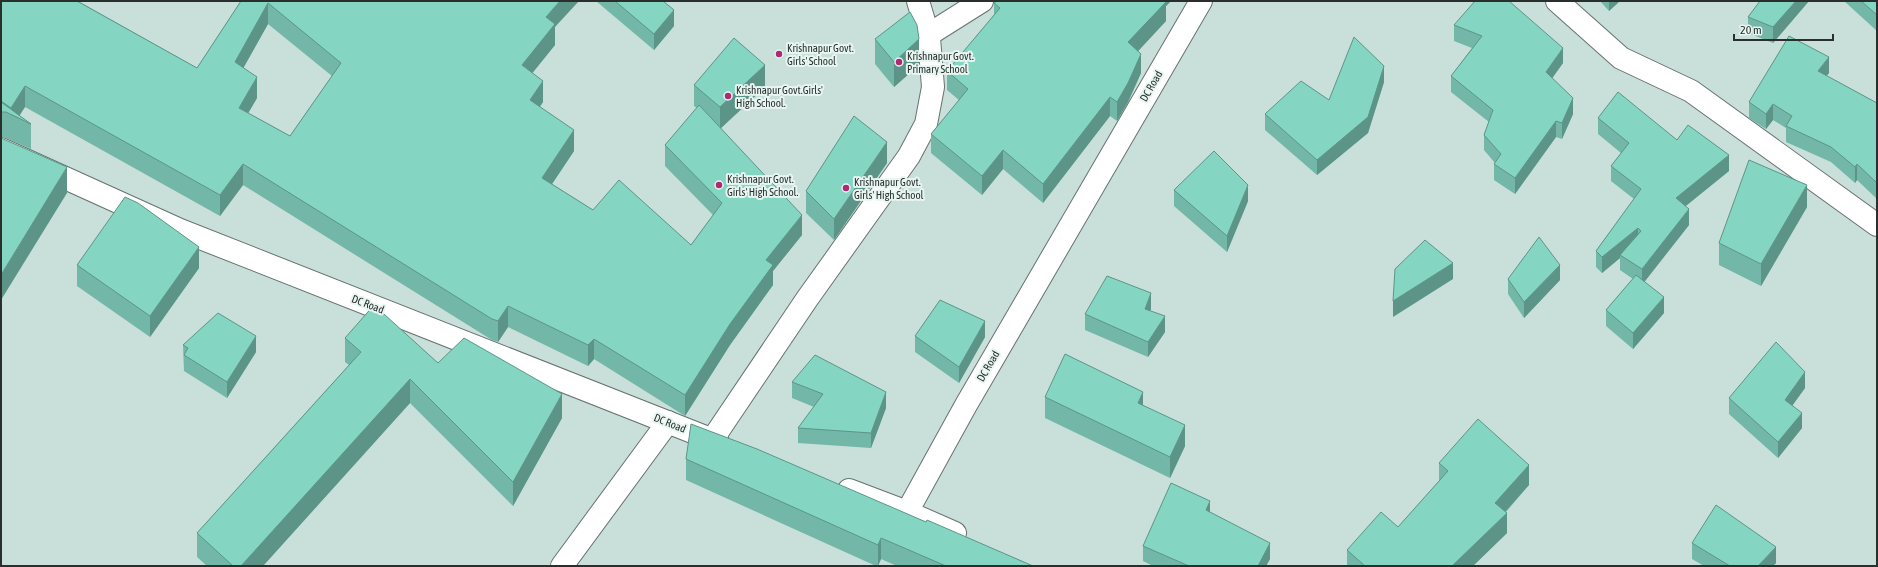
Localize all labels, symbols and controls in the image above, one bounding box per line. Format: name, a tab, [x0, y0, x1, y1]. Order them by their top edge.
scale bar	[1734, 16, 1833, 42]
text: 20 m	[1740, 23, 1762, 37]
place label: Krishnapur Govt. Girls' School	[787, 42, 854, 67]
marker: Krishnapur Govt. Girls' School	[774, 49, 784, 59]
place label: Krishnapur Govt. Primary School	[907, 50, 974, 75]
marker: Krishnapur Govt. Primary School	[894, 57, 904, 67]
street label: DC Road	[1137, 68, 1165, 104]
place label: Krishnapur Govt.Girls' High School.	[736, 84, 823, 109]
marker: Krishnapur Govt.Girls' High School.	[723, 91, 733, 101]
place label: Krishnapur Govt. Girls' High School.	[727, 173, 798, 198]
place label: Krishnapur Govt. Girls' High School	[854, 176, 924, 201]
marker: Krishnapur Govt. Girls' High School.	[714, 180, 724, 190]
marker: Krishnapur Govt. Girls' High School	[841, 183, 851, 193]
street label: DC Road	[350, 292, 386, 316]
street label: DC Road	[974, 348, 1002, 384]
street label: DC Road	[652, 411, 688, 435]

